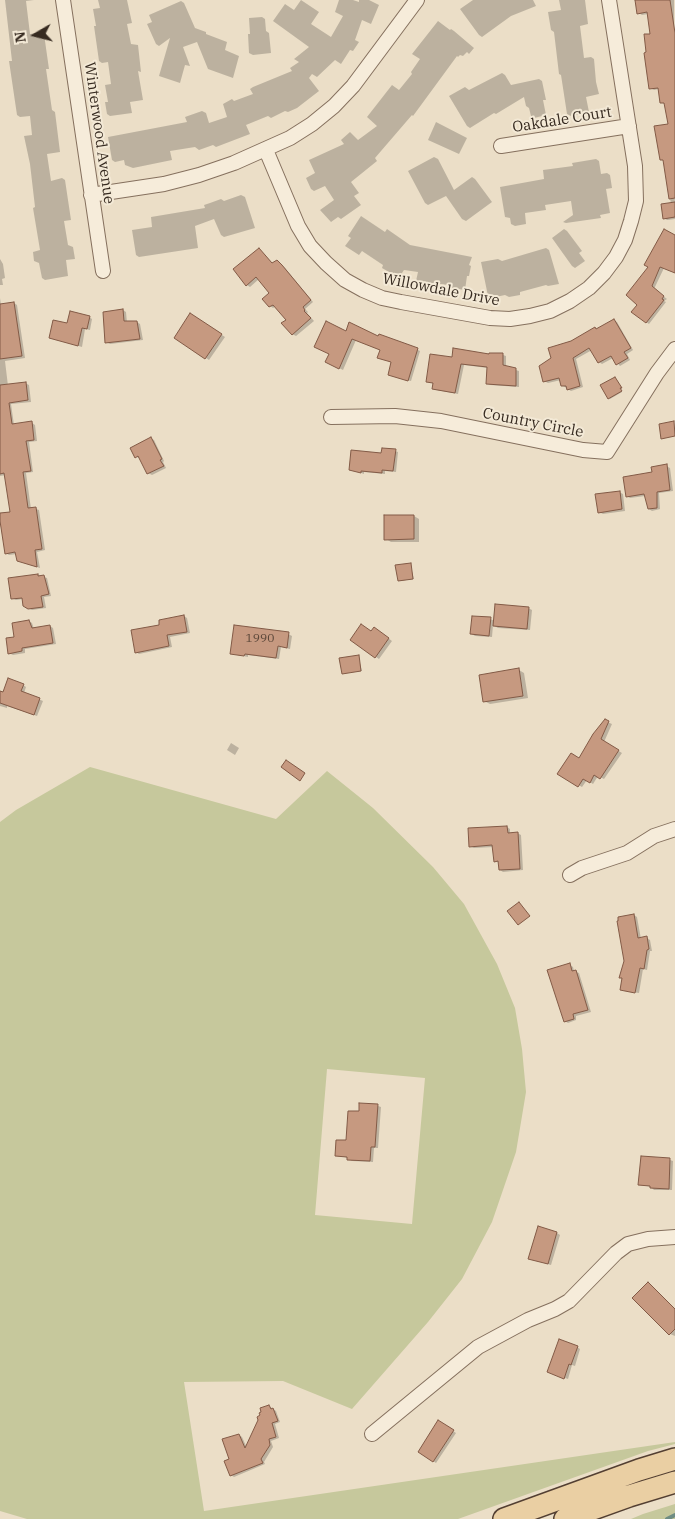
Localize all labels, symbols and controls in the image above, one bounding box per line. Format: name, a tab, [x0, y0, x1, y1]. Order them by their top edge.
north arrow	[10, 10, 60, 60]
text: N	[10, 30, 30, 44]
street label: Winterwood Avenue	[80, 61, 118, 205]
street label: Oakdale Court	[511, 103, 613, 137]
street label: Willowdale Drive	[381, 270, 501, 310]
street label: Country Circle	[481, 404, 585, 442]
house number: 1990	[246, 632, 274, 646]

